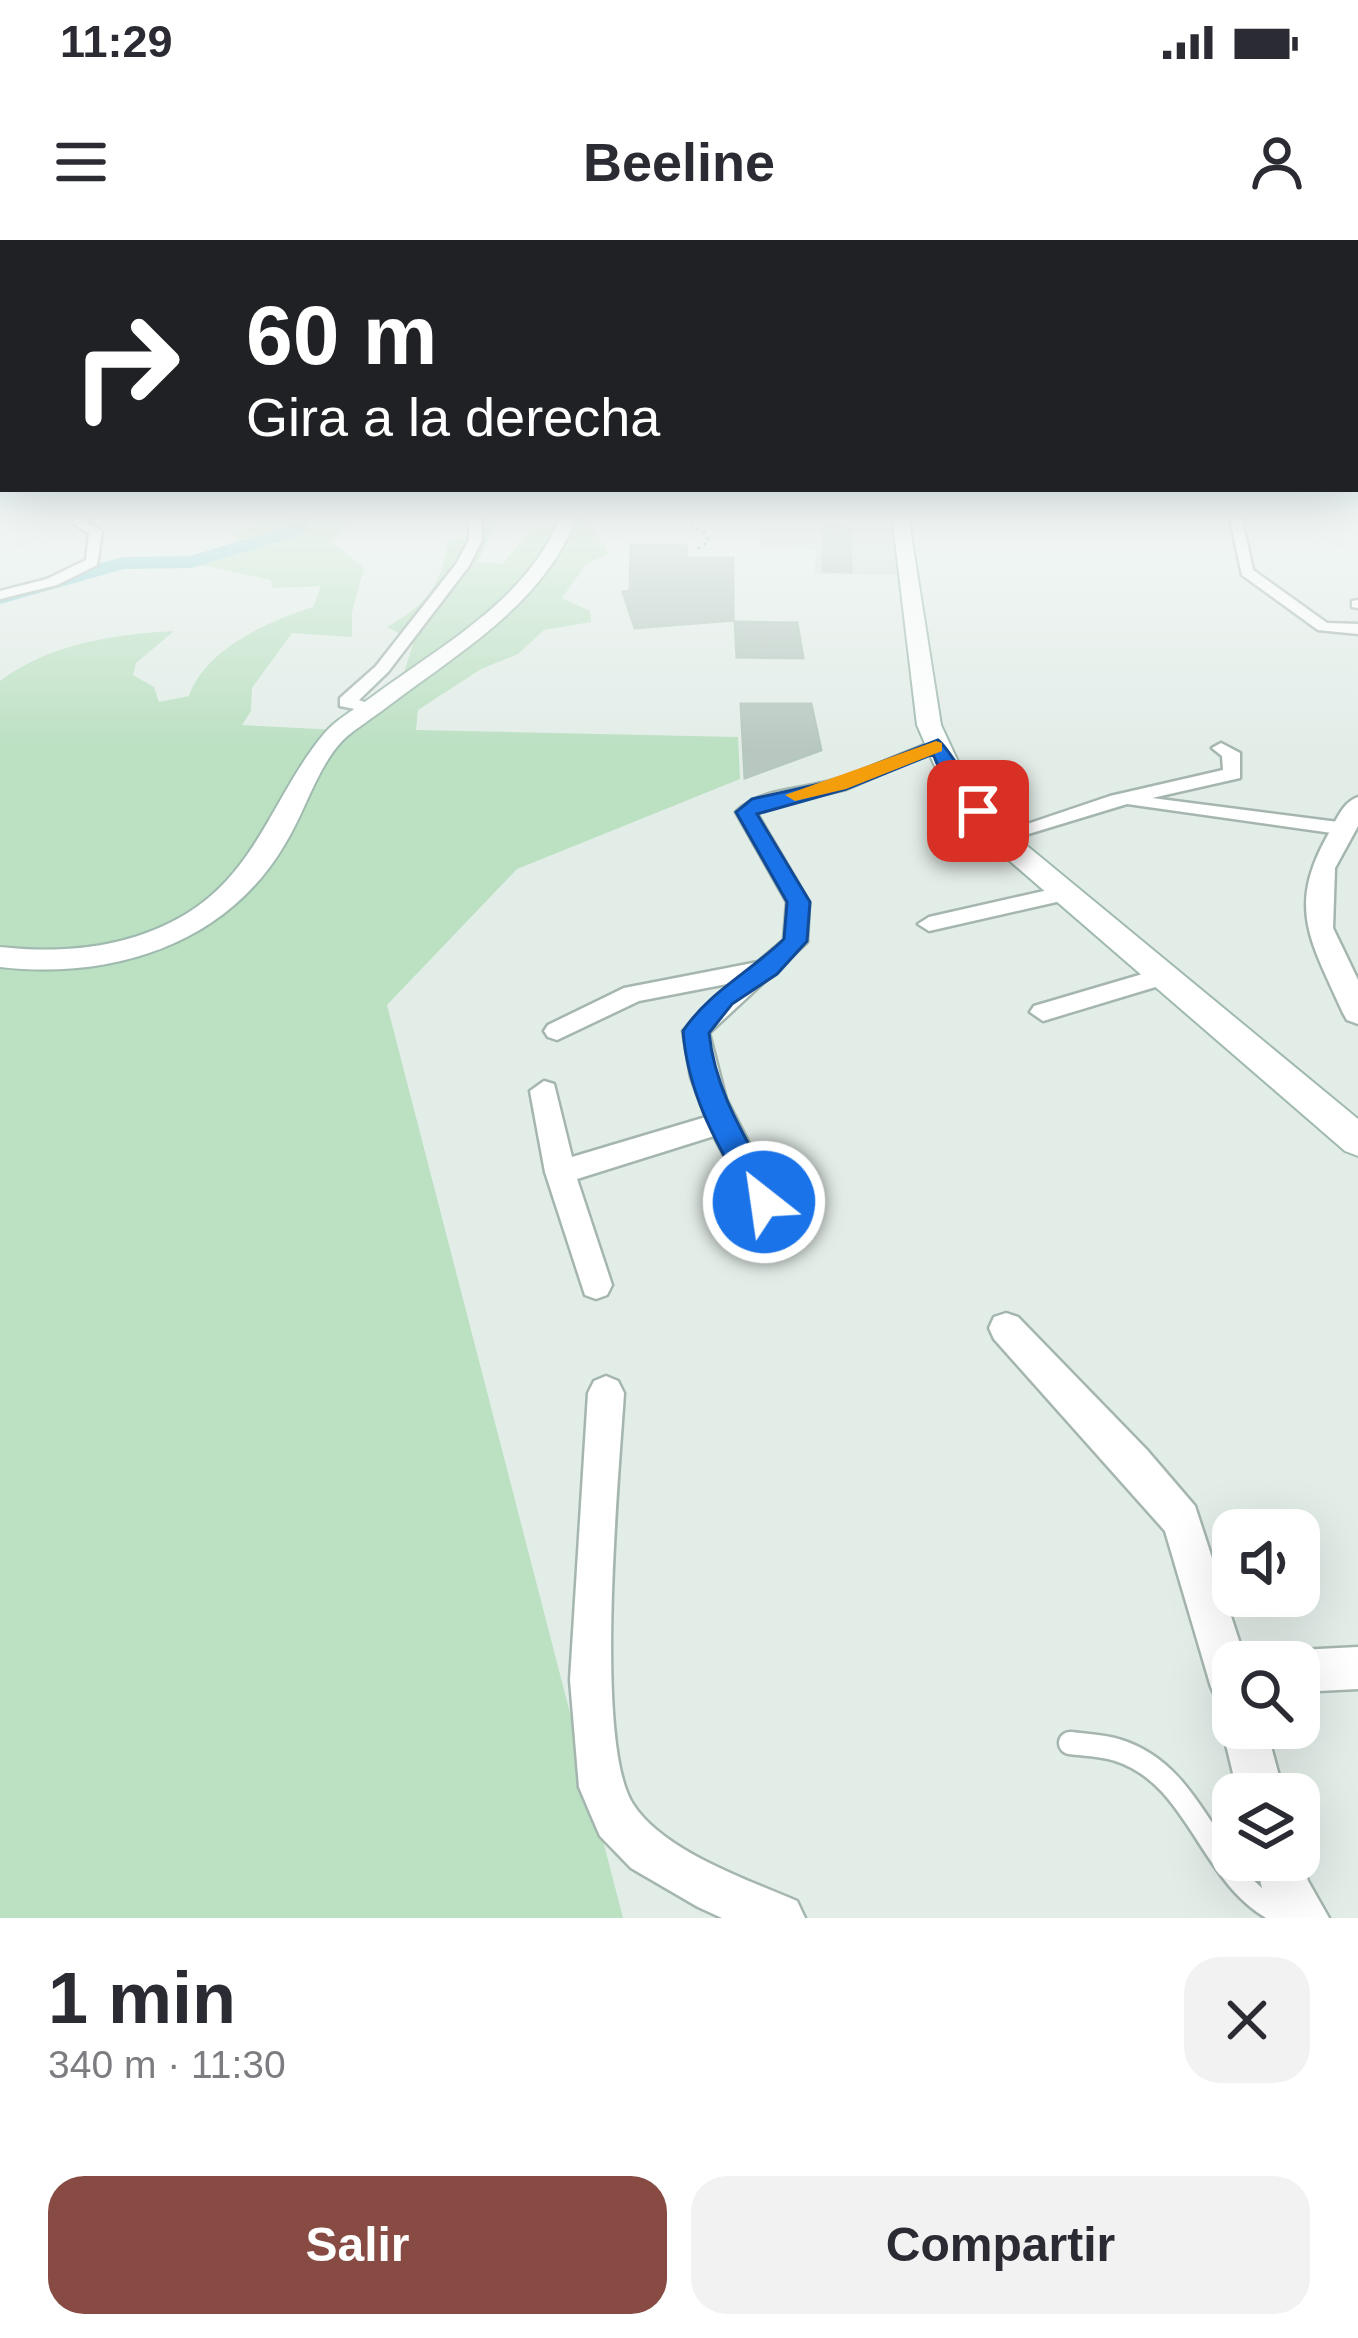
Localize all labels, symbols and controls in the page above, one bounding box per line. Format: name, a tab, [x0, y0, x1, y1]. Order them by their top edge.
text: 11:29	[60, 16, 173, 67]
icon: menu	[48, 129, 114, 195]
icon: person	[1244, 129, 1310, 195]
text: Beeline	[583, 132, 775, 192]
icon: right	[48, 288, 204, 444]
text: 60 m	[246, 288, 437, 382]
text: Gira a la derecha	[246, 387, 660, 447]
pin	[927, 760, 1029, 862]
icon: arrive	[945, 778, 1011, 844]
position arrow	[701, 1139, 827, 1265]
map controls	[1212, 1509, 1320, 1881]
button: sound	[1212, 1509, 1320, 1617]
button: search	[1212, 1641, 1320, 1749]
button: layers	[1212, 1773, 1320, 1881]
button: close	[1184, 1957, 1310, 2083]
text: 1 min	[48, 1958, 236, 2038]
text: 340 m · 11:30	[48, 2043, 286, 2086]
button: Salir	[48, 2176, 667, 2314]
button: Compartir	[691, 2176, 1310, 2314]

